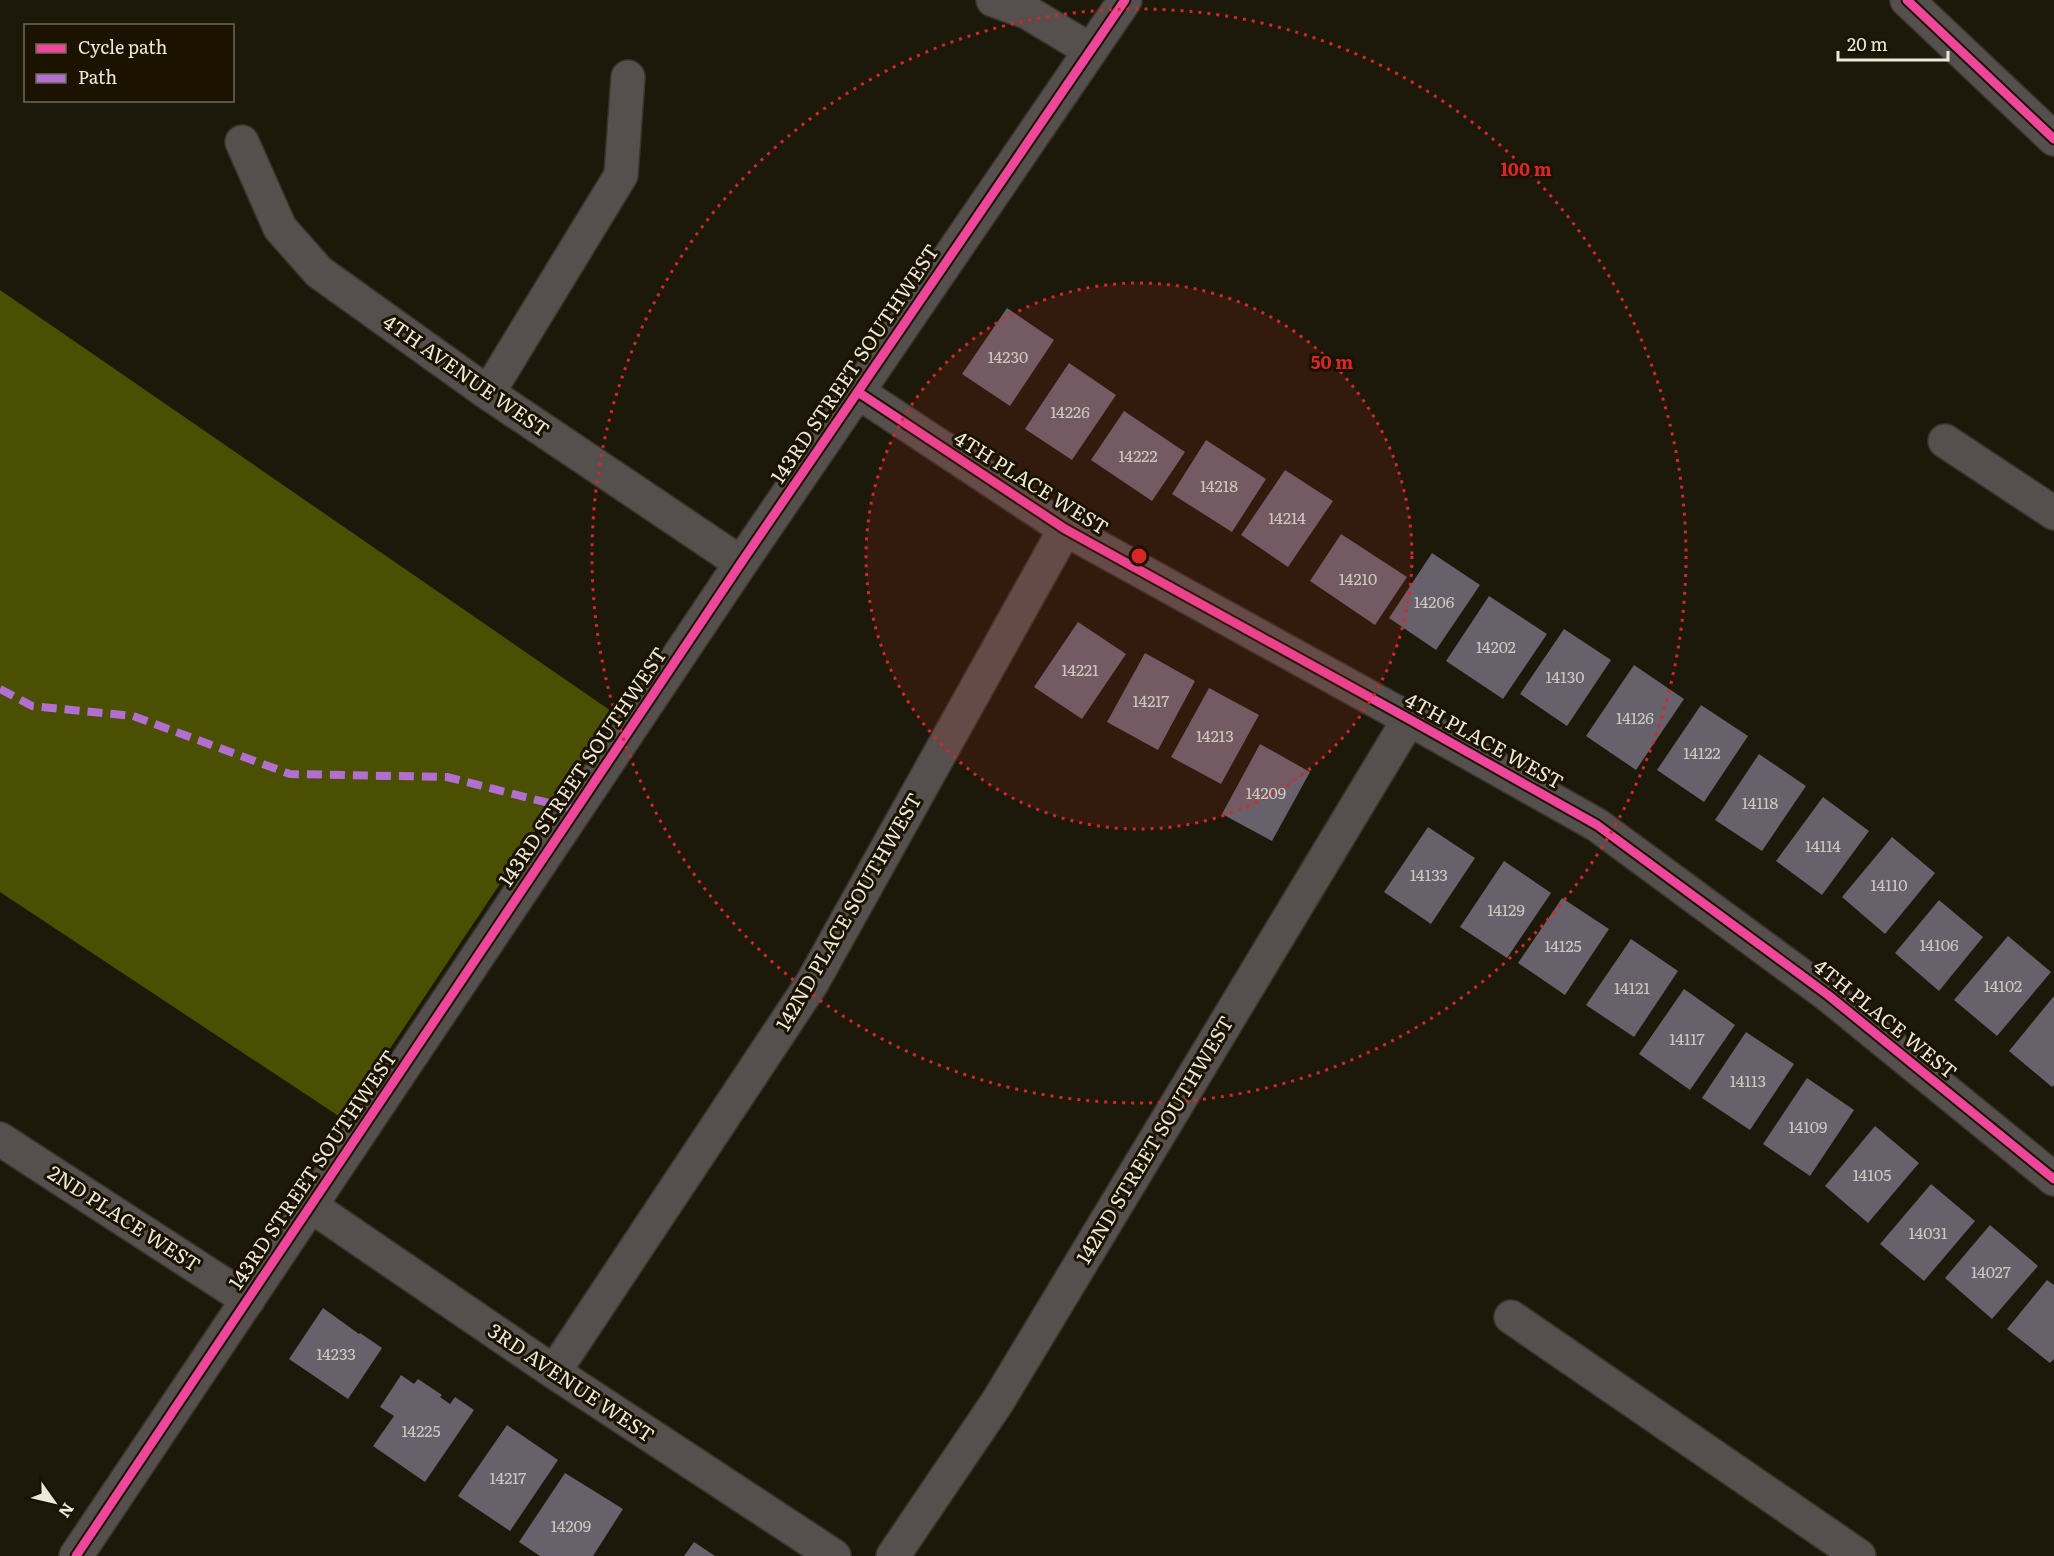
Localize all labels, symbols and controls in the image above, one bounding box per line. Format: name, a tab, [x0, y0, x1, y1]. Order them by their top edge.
legend	[24, 24, 234, 102]
scale bar	[1838, 24, 1948, 62]
text: 20 m	[1847, 30, 1888, 57]
text: Cycle path	[78, 33, 167, 60]
text: Path	[78, 63, 117, 90]
text: 100 m	[1500, 155, 1552, 182]
street label: 143RD STREET SOUTHWEST	[762, 237, 945, 489]
street label: 4TH AVENUE WEST	[378, 306, 556, 443]
house number: 14230	[988, 344, 1028, 368]
text: 50 m	[1311, 348, 1353, 375]
house number: 14226	[1050, 399, 1090, 423]
street label: 4TH PLACE WEST	[949, 422, 1115, 541]
house number: 14222	[1118, 443, 1158, 467]
house number: 14218	[1200, 473, 1238, 497]
house number: 14214	[1268, 505, 1306, 529]
centre of rings	[1129, 546, 1149, 566]
house number: 14210	[1339, 566, 1377, 590]
house number: 14206	[1414, 589, 1455, 613]
house number: 14202	[1476, 634, 1516, 658]
street label: 143RD STREET SOUTHWEST	[490, 640, 673, 892]
house number: 14221	[1061, 657, 1099, 681]
house number: 14130	[1545, 664, 1585, 688]
street label: 4TH PLACE WEST	[1400, 683, 1570, 795]
house number: 14217	[1133, 688, 1169, 712]
house number: 14126	[1616, 705, 1654, 729]
house number: 14213	[1196, 723, 1234, 747]
house number: 14122	[1683, 740, 1721, 764]
house number: 14209	[1246, 780, 1286, 804]
street label: 142ND PLACE SOUTHWEST	[767, 787, 928, 1035]
house number: 14118	[1742, 790, 1778, 814]
house number: 14114	[1805, 833, 1841, 857]
house number: 14133	[1410, 862, 1448, 886]
house number: 14110	[1871, 872, 1907, 896]
house number: 14129	[1487, 897, 1525, 921]
house number: 14106	[1919, 932, 1959, 956]
house number: 14125	[1544, 933, 1582, 957]
street label: 4TH PLACE WEST	[1808, 950, 1965, 1085]
house number: 14102	[1984, 973, 2022, 997]
house number: 14121	[1614, 975, 1650, 999]
street label: 142ND STREET SOUTHWEST	[1067, 1009, 1239, 1269]
house number: 14117	[1669, 1026, 1705, 1050]
street label: 143RD STREET SOUTHWEST	[220, 1043, 403, 1295]
house number: 14113	[1730, 1068, 1766, 1092]
house number: 14109	[1789, 1114, 1827, 1138]
street label: 2ND PLACE WEST	[43, 1157, 207, 1278]
house number: 14105	[1853, 1162, 1891, 1186]
house number: 14031	[1909, 1220, 1948, 1244]
house number: 14027	[1971, 1259, 2011, 1283]
street label: 3RD AVENUE WEST	[483, 1314, 661, 1448]
house number: 14233	[316, 1341, 356, 1365]
house number: 14225	[401, 1418, 441, 1442]
house number: 14217	[490, 1465, 526, 1489]
north arrow	[24, 1472, 84, 1532]
text: N	[54, 1499, 81, 1523]
house number: 14209	[551, 1513, 591, 1537]

